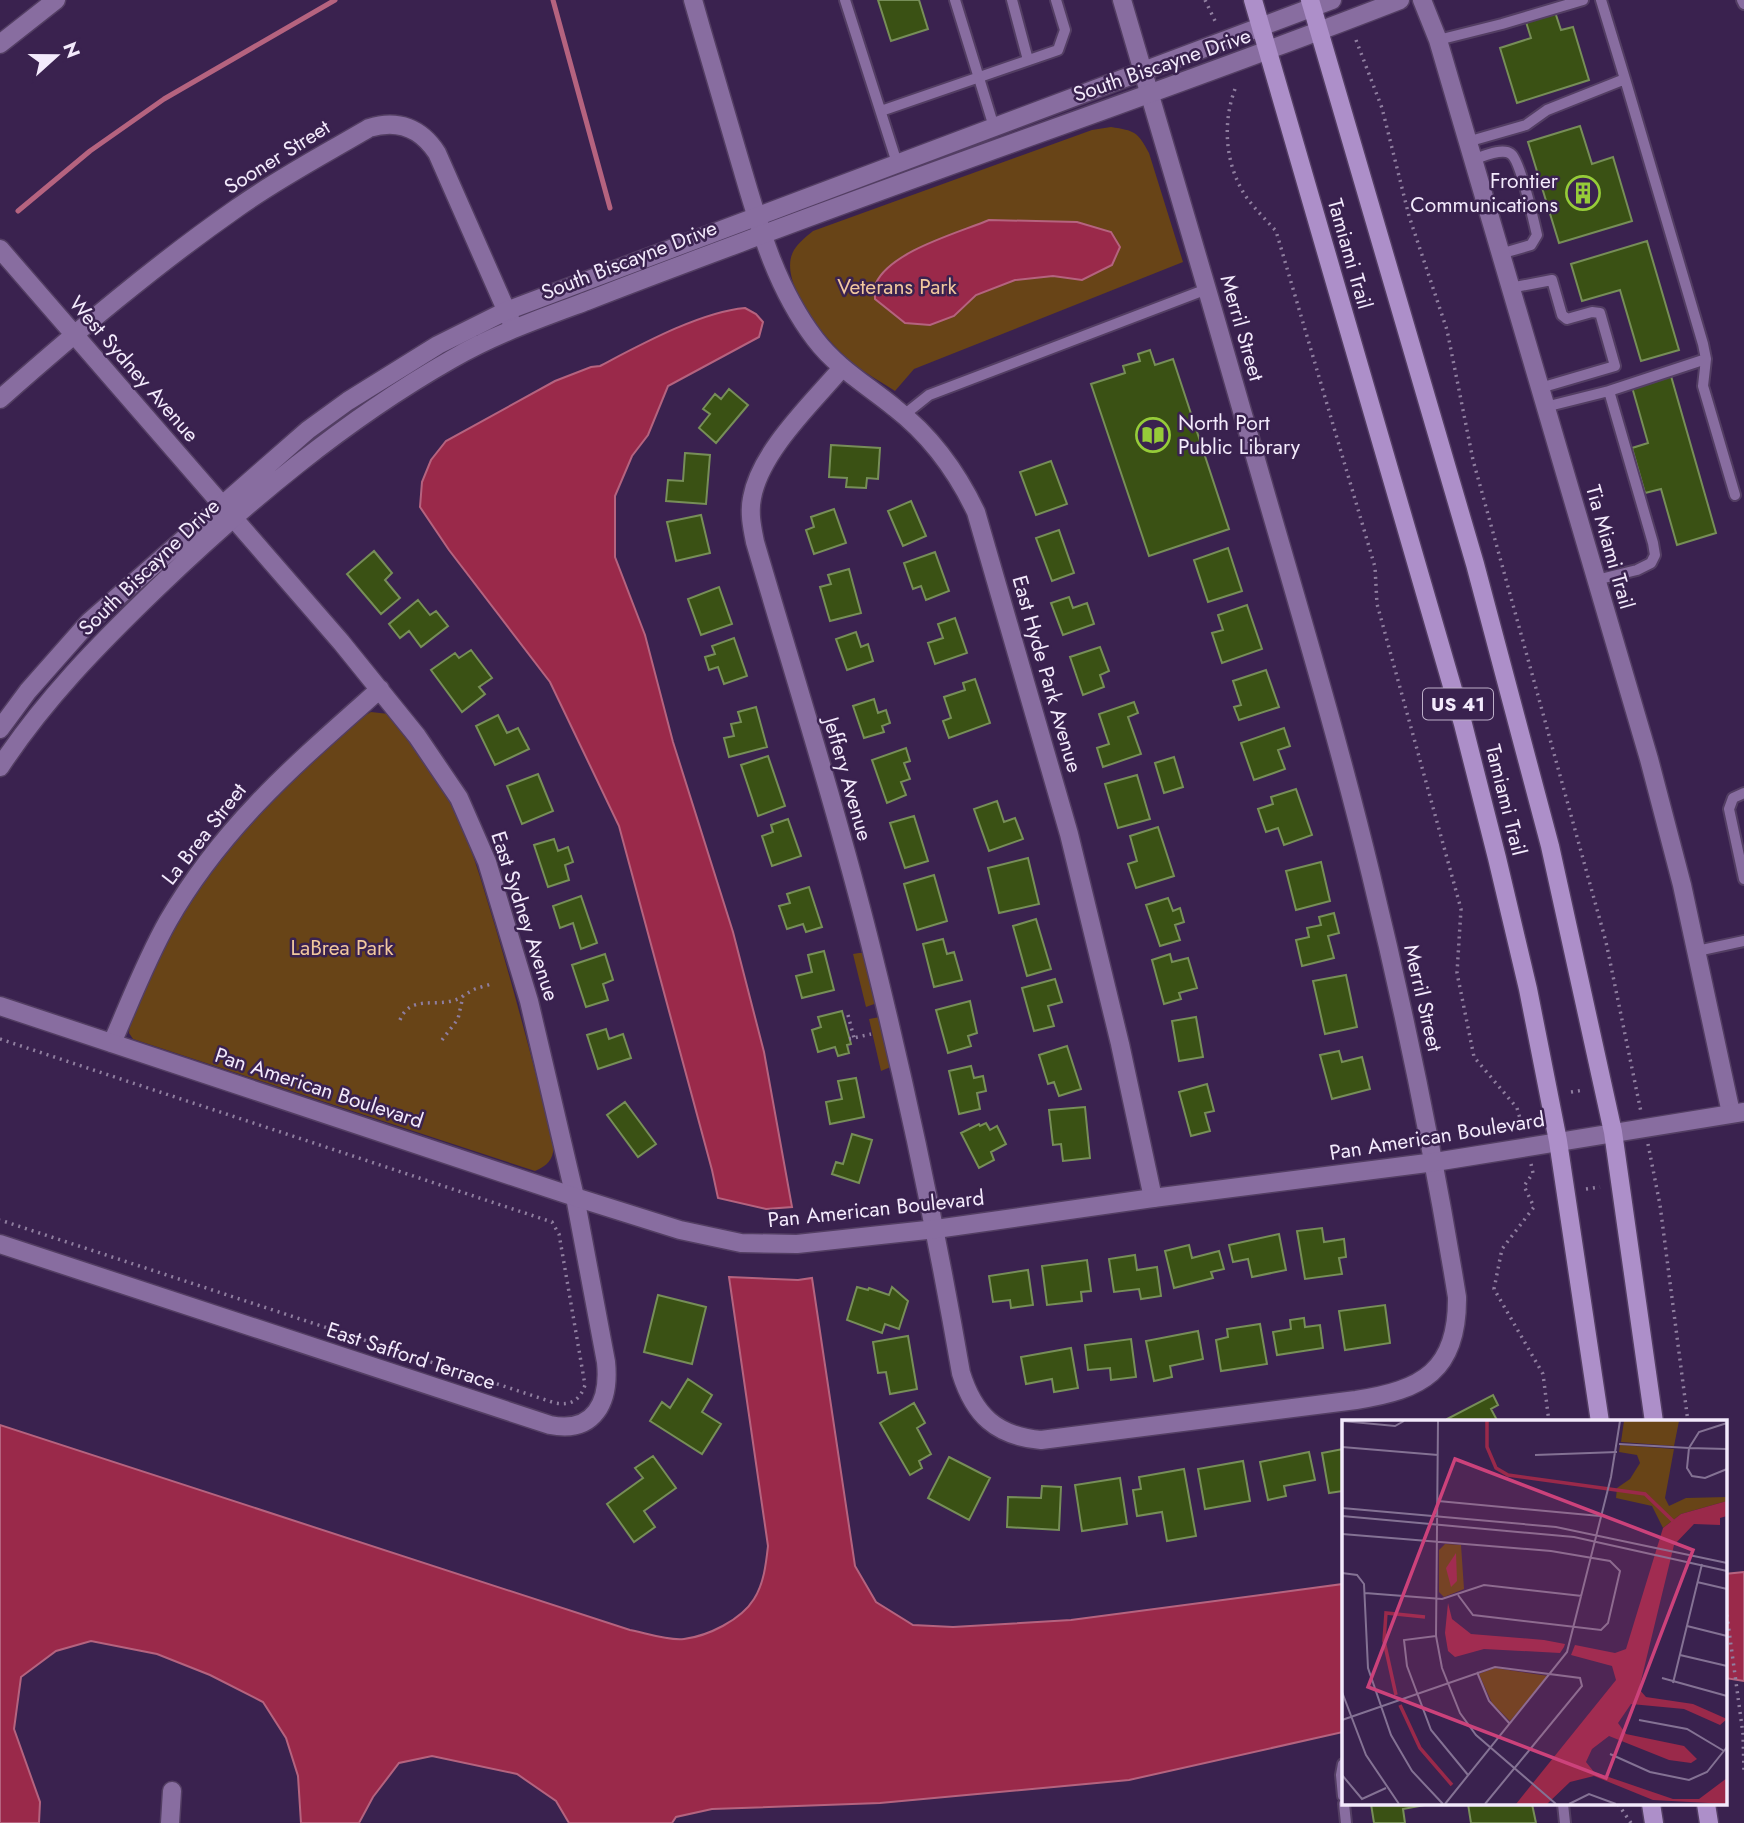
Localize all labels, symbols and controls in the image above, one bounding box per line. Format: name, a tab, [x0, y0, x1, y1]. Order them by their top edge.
street label: South Biscayne Drive	[1069, 20, 1255, 109]
north arrow	[21, 21, 91, 91]
text: N	[56, 38, 87, 62]
street label: Sooner Street	[218, 113, 336, 201]
place label: Frontier Communications	[1410, 166, 1559, 220]
building icon: Frontier Communications	[1564, 174, 1602, 212]
street label: Tamiami Trail	[1320, 195, 1380, 313]
street label: South Biscayne Drive	[537, 213, 721, 307]
park label: Veterans Park	[837, 272, 957, 302]
street label: Merril Street	[1213, 272, 1271, 384]
street label: West Sydney Avenue	[62, 289, 206, 449]
place label: North Port Public Library	[1178, 408, 1301, 462]
library icon: North Port Public Library	[1134, 416, 1172, 454]
street label: Tia Miami Trail	[1578, 481, 1642, 613]
street label: South Biscayne Drive	[72, 491, 226, 642]
street label: East Hyde Park Avenue	[1004, 572, 1090, 776]
road number: US 41	[1423, 688, 1493, 720]
street label: Jeffery Avenue	[815, 711, 880, 845]
street label: Tamiami Trail	[1478, 741, 1534, 859]
street label: La Brea Street	[155, 777, 253, 891]
street label: East Sydney Avenue	[483, 827, 567, 1005]
park label: LaBrea Park	[291, 933, 394, 963]
street label: Merril Street	[1396, 942, 1450, 1054]
street label: Pan American Boulevard	[211, 1040, 427, 1136]
street label: Pan American Boulevard	[1327, 1104, 1547, 1168]
street label: Pan American Boulevard	[766, 1183, 986, 1235]
street label: East Safford Terrace	[323, 1315, 499, 1397]
inset map	[1342, 1420, 1726, 1806]

